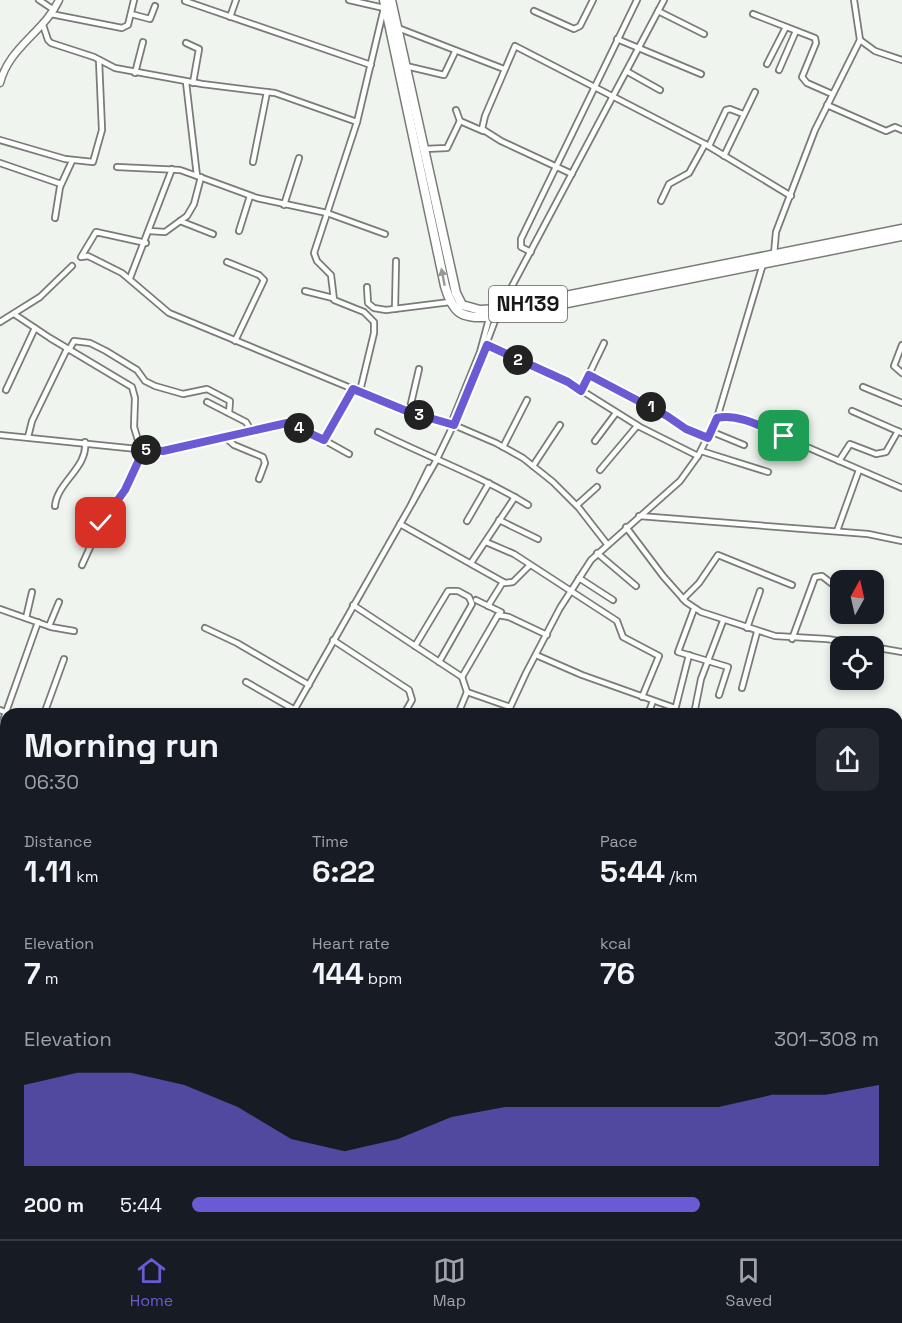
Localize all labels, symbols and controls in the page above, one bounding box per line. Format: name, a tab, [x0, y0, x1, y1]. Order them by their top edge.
one-way arrow	[438, 267, 447, 286]
road number: NH139	[489, 286, 567, 322]
pin: 2	[503, 345, 533, 375]
text: 2	[513, 349, 523, 370]
pin: 1	[636, 392, 666, 422]
text: 1	[647, 396, 655, 417]
pin: 3	[404, 400, 434, 430]
text: 3	[414, 404, 424, 425]
pin	[758, 410, 809, 461]
pin: 4	[284, 413, 314, 443]
text: 4	[294, 417, 304, 438]
icon: arrive	[767, 419, 800, 452]
pin: 5	[131, 435, 161, 465]
text: 5	[141, 439, 151, 460]
pin	[75, 497, 126, 548]
icon: check	[84, 506, 117, 539]
north arrow	[830, 570, 884, 624]
map controls	[830, 570, 884, 690]
button: locate	[830, 636, 884, 690]
text: Morning run	[24, 725, 219, 767]
button: share	[816, 728, 879, 791]
text: 06:30	[24, 769, 79, 795]
text: Distance	[24, 831, 92, 852]
text: Time	[312, 831, 348, 852]
text: Pace	[600, 831, 637, 852]
text: 1.11	[24, 852, 72, 891]
text: 6:22	[312, 852, 375, 891]
text: 5:44	[600, 852, 665, 891]
text: km	[72, 866, 99, 887]
text: /km	[665, 866, 698, 887]
text: Elevation	[24, 933, 94, 954]
text: Heart rate	[312, 933, 390, 954]
text: kcal	[600, 933, 631, 954]
text: 7	[24, 954, 41, 993]
text: 144	[312, 954, 364, 993]
text: 76	[600, 954, 635, 993]
text: m	[41, 968, 59, 989]
text: bpm	[364, 968, 402, 989]
text: Elevation	[24, 1026, 112, 1052]
text: 301–308 m	[774, 1026, 879, 1052]
text: 200 m	[24, 1192, 84, 1218]
text: 5:44	[120, 1192, 162, 1218]
tab: Home	[130, 1254, 173, 1311]
tab: Map	[433, 1254, 466, 1311]
tab: Saved	[726, 1254, 772, 1311]

